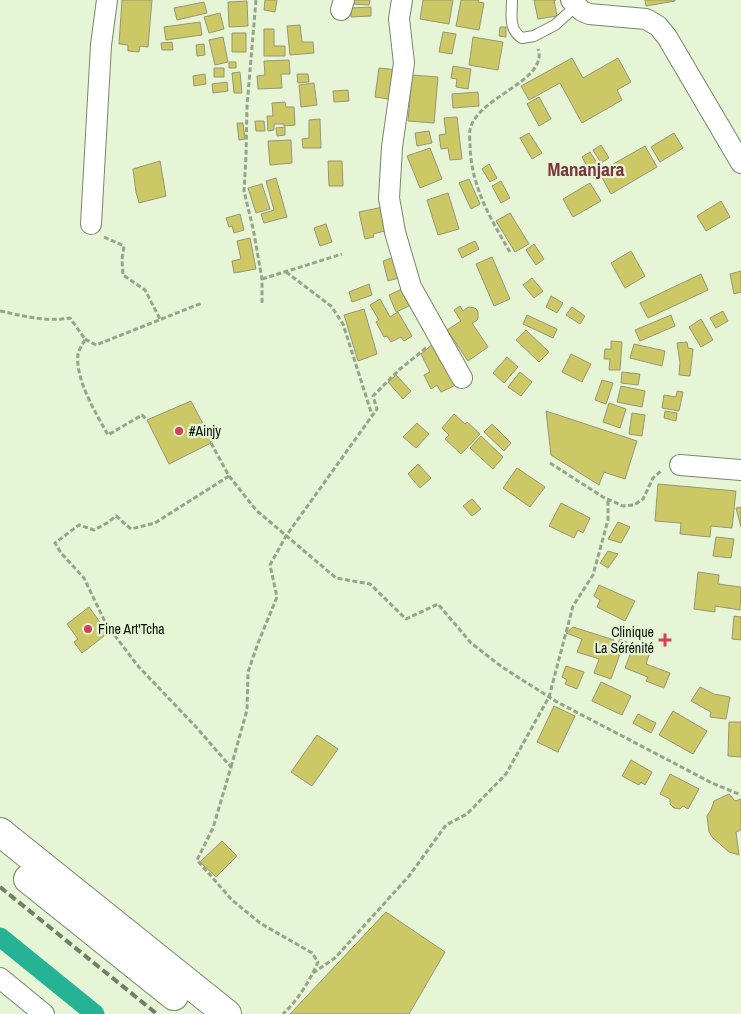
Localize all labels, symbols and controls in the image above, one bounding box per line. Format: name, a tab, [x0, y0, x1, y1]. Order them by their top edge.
district label: Mananjara	[547, 156, 625, 182]
place label: #Ainjy	[189, 422, 221, 440]
marker: #Ainjy	[173, 425, 185, 437]
place label: Fine Art'Tcha	[98, 620, 165, 638]
marker: Fine Art'Tcha	[82, 623, 94, 635]
place label: Clinique La Sérénité	[595, 623, 654, 657]
marker: Clinique La Sérénité	[658, 633, 672, 647]

